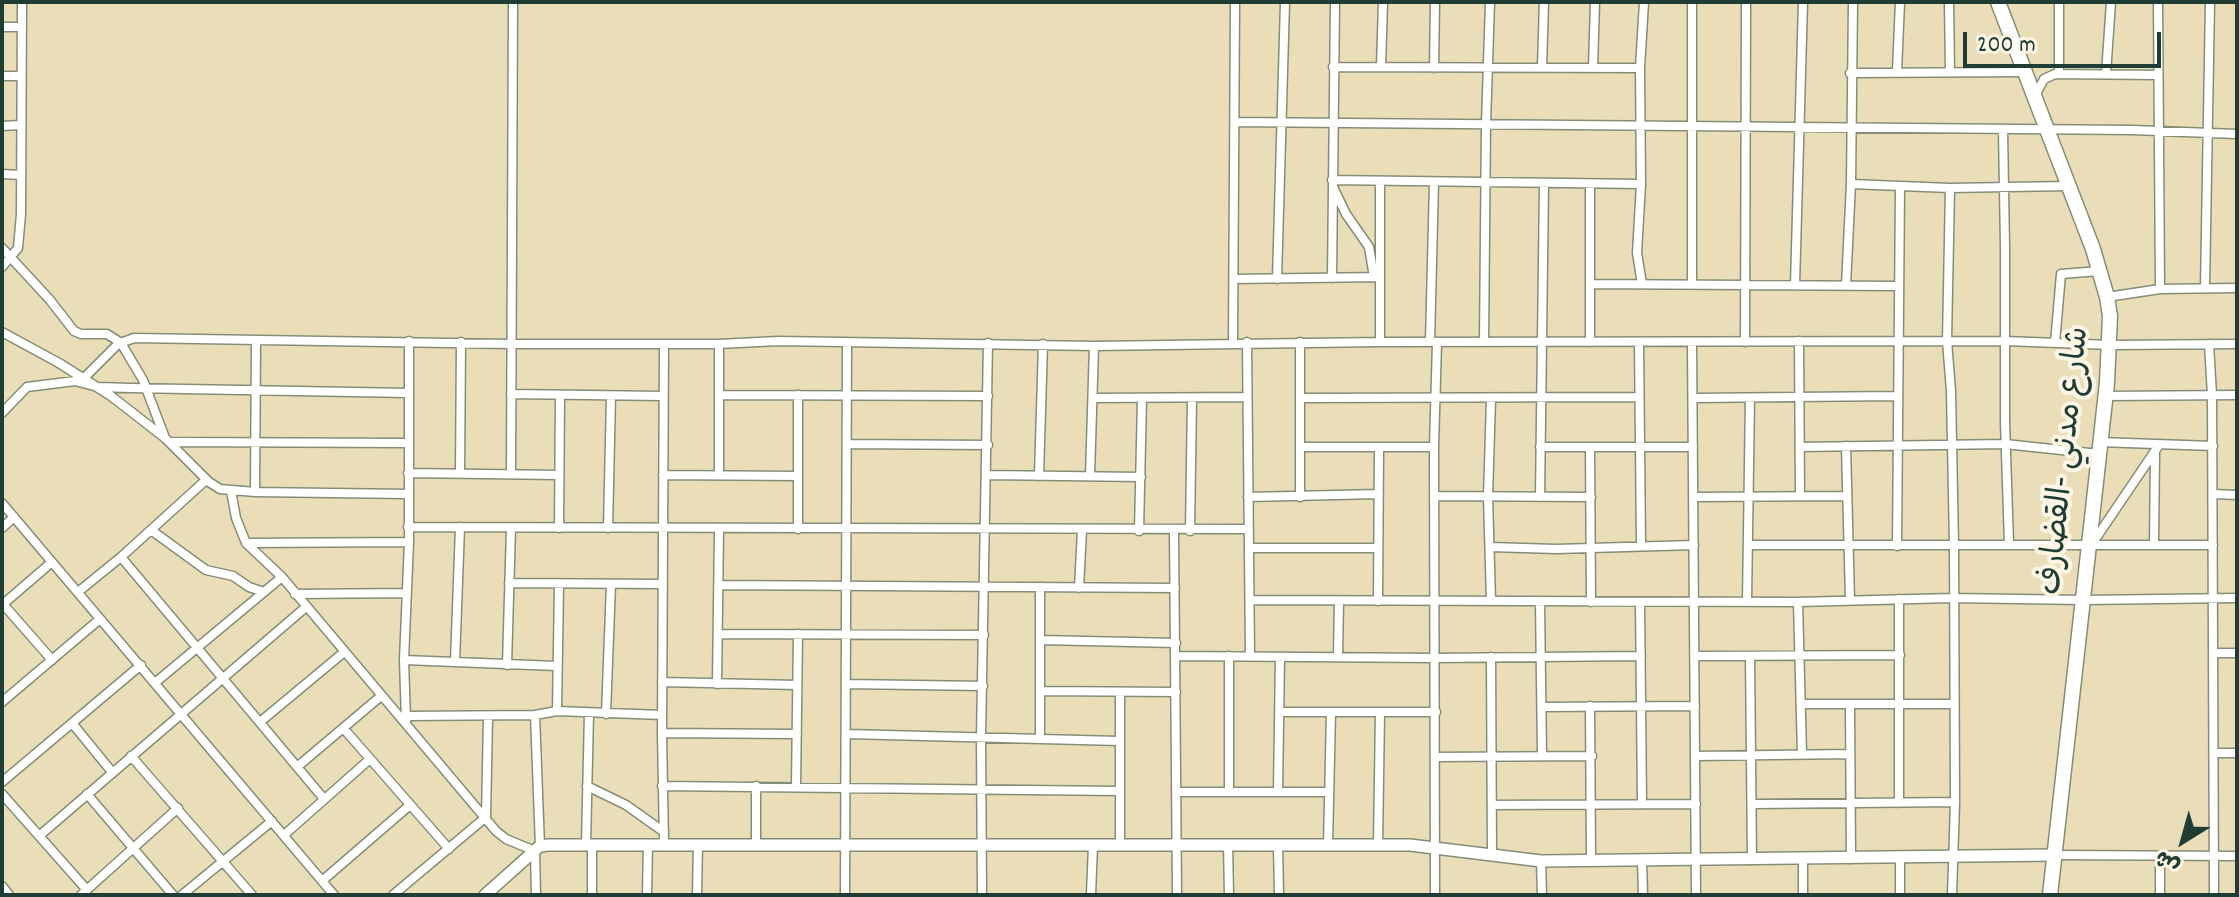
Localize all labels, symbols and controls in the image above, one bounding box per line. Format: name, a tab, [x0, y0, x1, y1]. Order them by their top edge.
scale bar	[1967, 16, 2165, 66]
text: 200 m	[1977, 29, 2036, 63]
street label: شارع مدني -القضارف	[2035, 325, 2101, 597]
north arrow	[2143, 801, 2223, 881]
text: ش	[2149, 841, 2187, 880]

